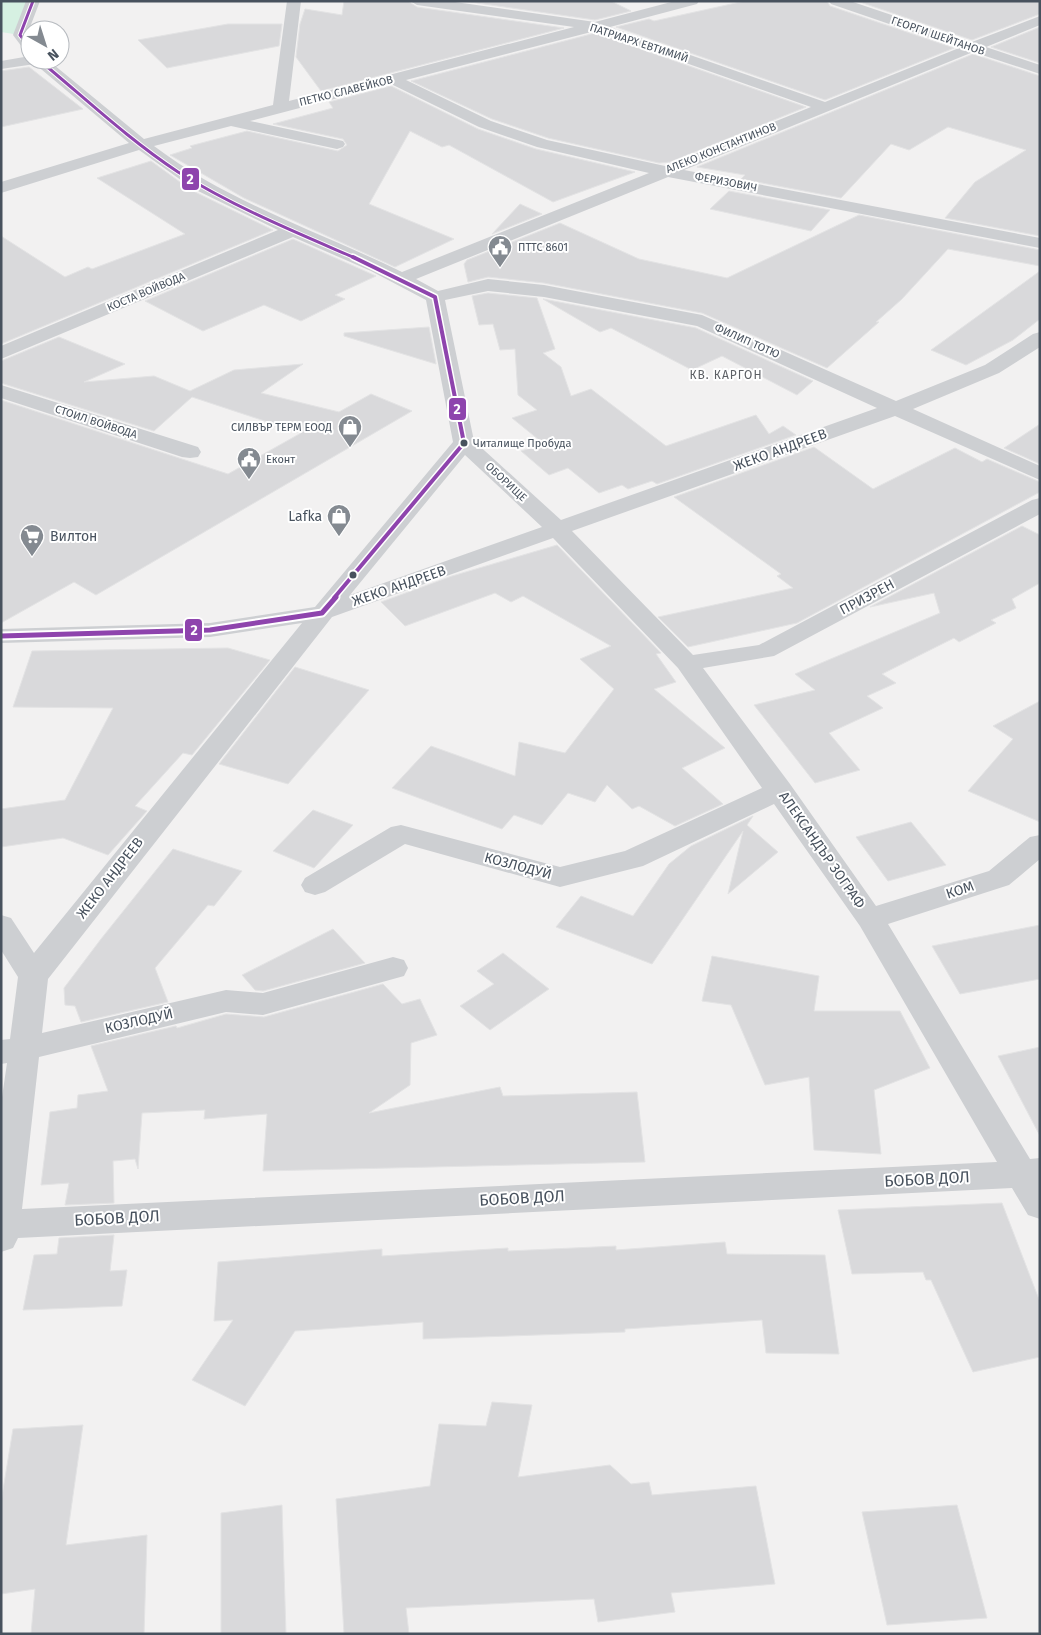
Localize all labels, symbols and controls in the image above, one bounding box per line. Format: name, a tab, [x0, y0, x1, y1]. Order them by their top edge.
street label: ГЕОРГИ ШЕЙТАНОВ	[889, 14, 987, 58]
north arrow	[20, 20, 70, 70]
street label: ПАТРИАРХ ЕВТИМИЙ	[588, 21, 690, 65]
text: N	[44, 45, 62, 64]
street label: ПЕТКО СЛАВЕЙКОВ	[298, 73, 395, 109]
street label: АЛЕКО КОНСТАНТИНОВ	[664, 120, 778, 176]
line badge: 2	[181, 167, 200, 191]
street label: ФЕРИЗОВИЧ	[694, 170, 758, 194]
text: 2	[186, 171, 194, 188]
public building icon: ПТТС 8601	[487, 234, 513, 268]
place label: ПТТС 8601	[518, 241, 568, 254]
street label: КОСТА ВОЙВОДА	[105, 269, 188, 314]
street label: ФИЛИП ТОТЮ	[712, 321, 782, 361]
district label: КВ. КАРГОН	[689, 368, 763, 382]
line badge: 2	[448, 397, 467, 421]
text: 2	[453, 401, 461, 418]
street label: СТОИЛ ВОЙВОДА	[53, 403, 139, 442]
shop icon: СИЛВЪР ТЕРМ ЕООД	[337, 414, 363, 448]
place label: СИЛВЪР ТЕРМ ЕООД	[231, 421, 332, 434]
street label: ЖЕКО АНДРЕЕВ	[731, 425, 829, 475]
place label: Читалище Пробуда	[473, 437, 571, 450]
marker: Читалище Пробуда	[459, 438, 469, 448]
public building icon: Еконт	[236, 446, 262, 480]
place label: Еконт	[266, 453, 295, 466]
street label: ОБОРИЩЕ	[483, 460, 529, 504]
shop icon: Lafka	[326, 503, 352, 537]
place label: Lafka	[288, 508, 322, 525]
supermarket icon: Вилтон	[19, 523, 45, 557]
place label: Вилтон	[50, 528, 97, 545]
street label: ЖЕКО АНДРЕЕВ	[350, 562, 448, 610]
unlabelled marker	[348, 570, 358, 580]
street label: ПРИЗРЕН	[837, 576, 897, 618]
line badge: 2	[184, 618, 203, 642]
text: 2	[190, 622, 198, 639]
street label: АЛЕКСАНДЪР ЗОГРАФ	[775, 788, 869, 912]
street label: ЖЕКО АНДРЕЕВ	[73, 834, 147, 922]
street label: КОЗЛОДУЙ	[482, 849, 554, 883]
street label: КОМ	[944, 877, 976, 902]
street label: КОЗЛОДУЙ	[103, 1005, 175, 1037]
street label: БОБОВ ДОЛ	[884, 1167, 970, 1191]
street label: БОБОВ ДОЛ	[479, 1186, 565, 1210]
street label: БОБОВ ДОЛ	[74, 1206, 160, 1230]

